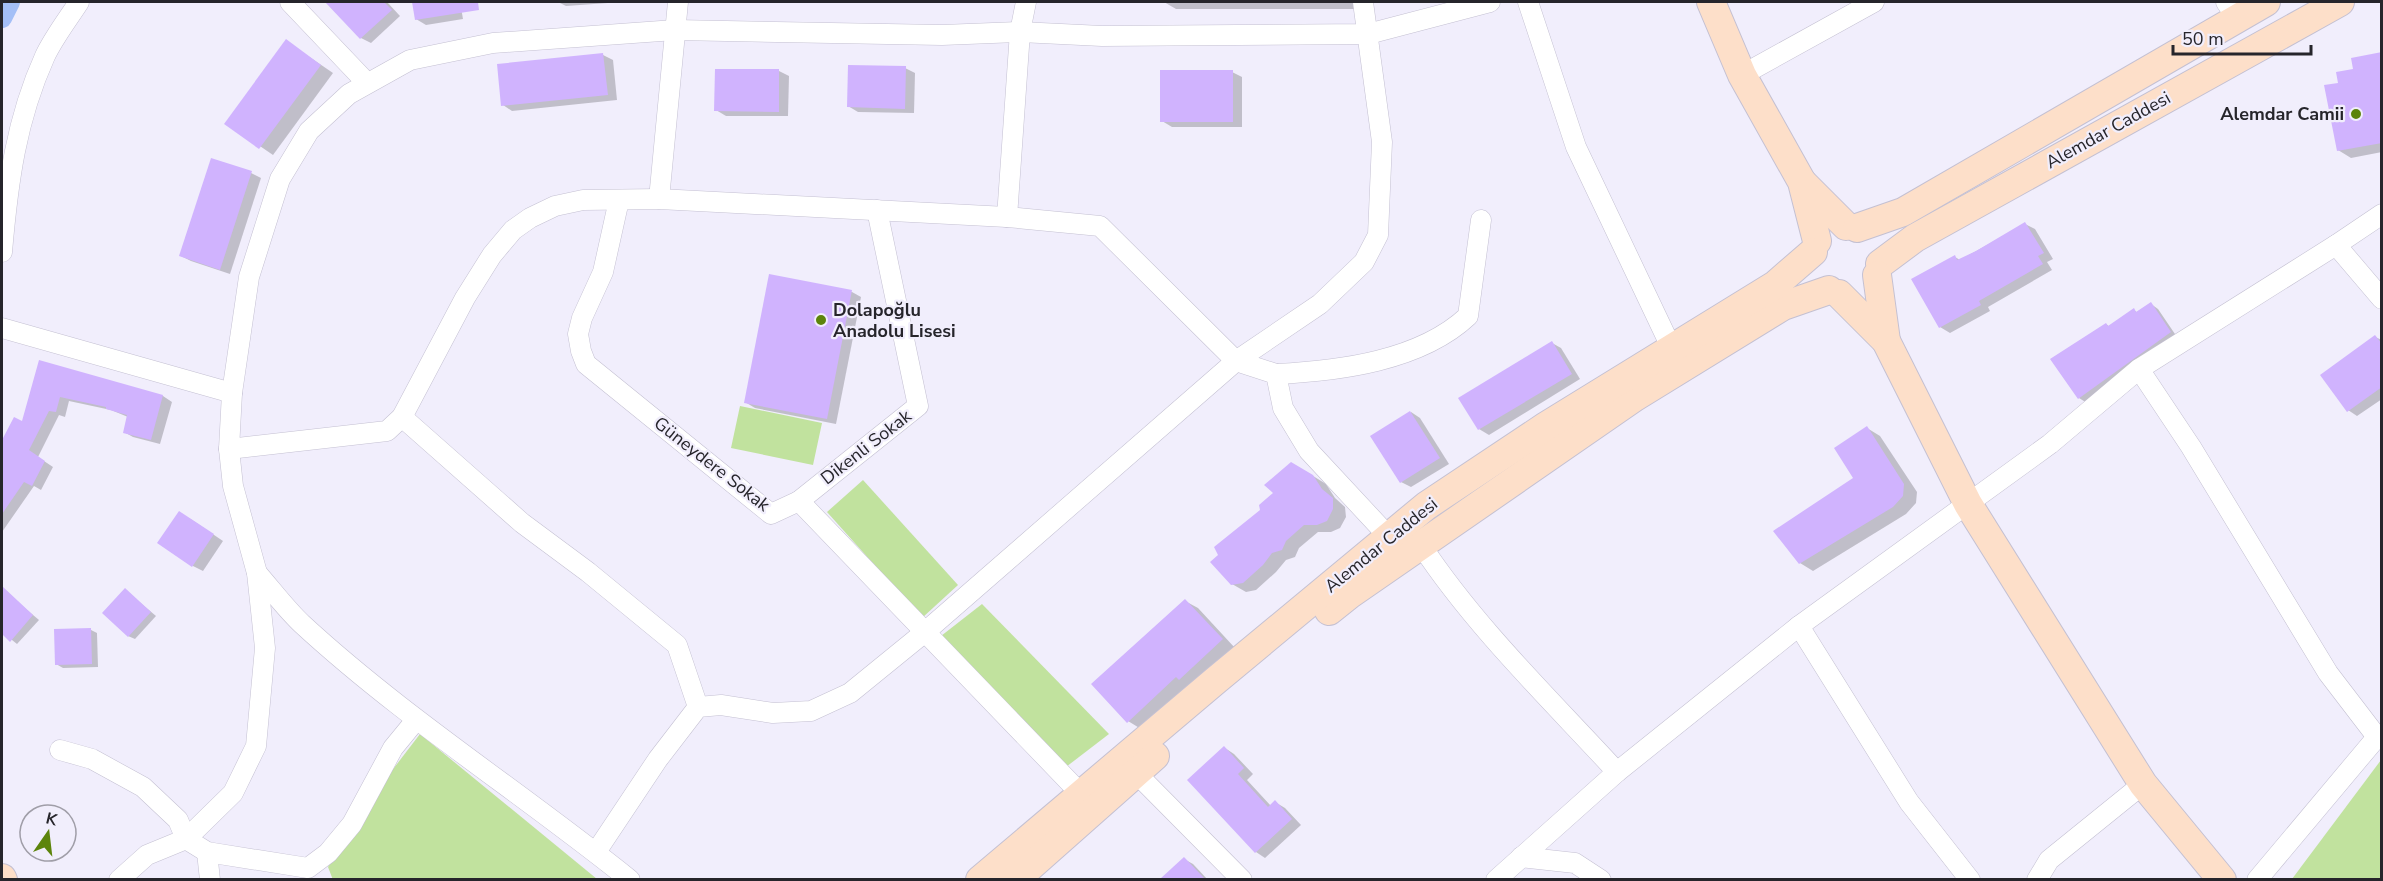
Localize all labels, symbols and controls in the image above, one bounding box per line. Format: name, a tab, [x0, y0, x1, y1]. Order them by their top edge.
scale bar	[2173, 18, 2311, 56]
text: 50 m	[2182, 27, 2224, 51]
street label: Alemdar Caddesi	[2041, 86, 2175, 174]
place label: Alemdar Camii	[2220, 102, 2344, 126]
marker: Alemdar Camii	[2349, 107, 2363, 121]
place label: Dolapoğlu Anadolu Lisesi	[833, 298, 956, 343]
marker: Dolapoğlu Anadolu Lisesi	[814, 313, 828, 327]
street label: Dikenli Sokak	[816, 403, 917, 490]
street label: Güneydere Sokak	[649, 411, 776, 518]
street label: Alemdar Caddesi	[1319, 492, 1443, 598]
north arrow	[18, 803, 78, 863]
text: K	[44, 807, 61, 832]

